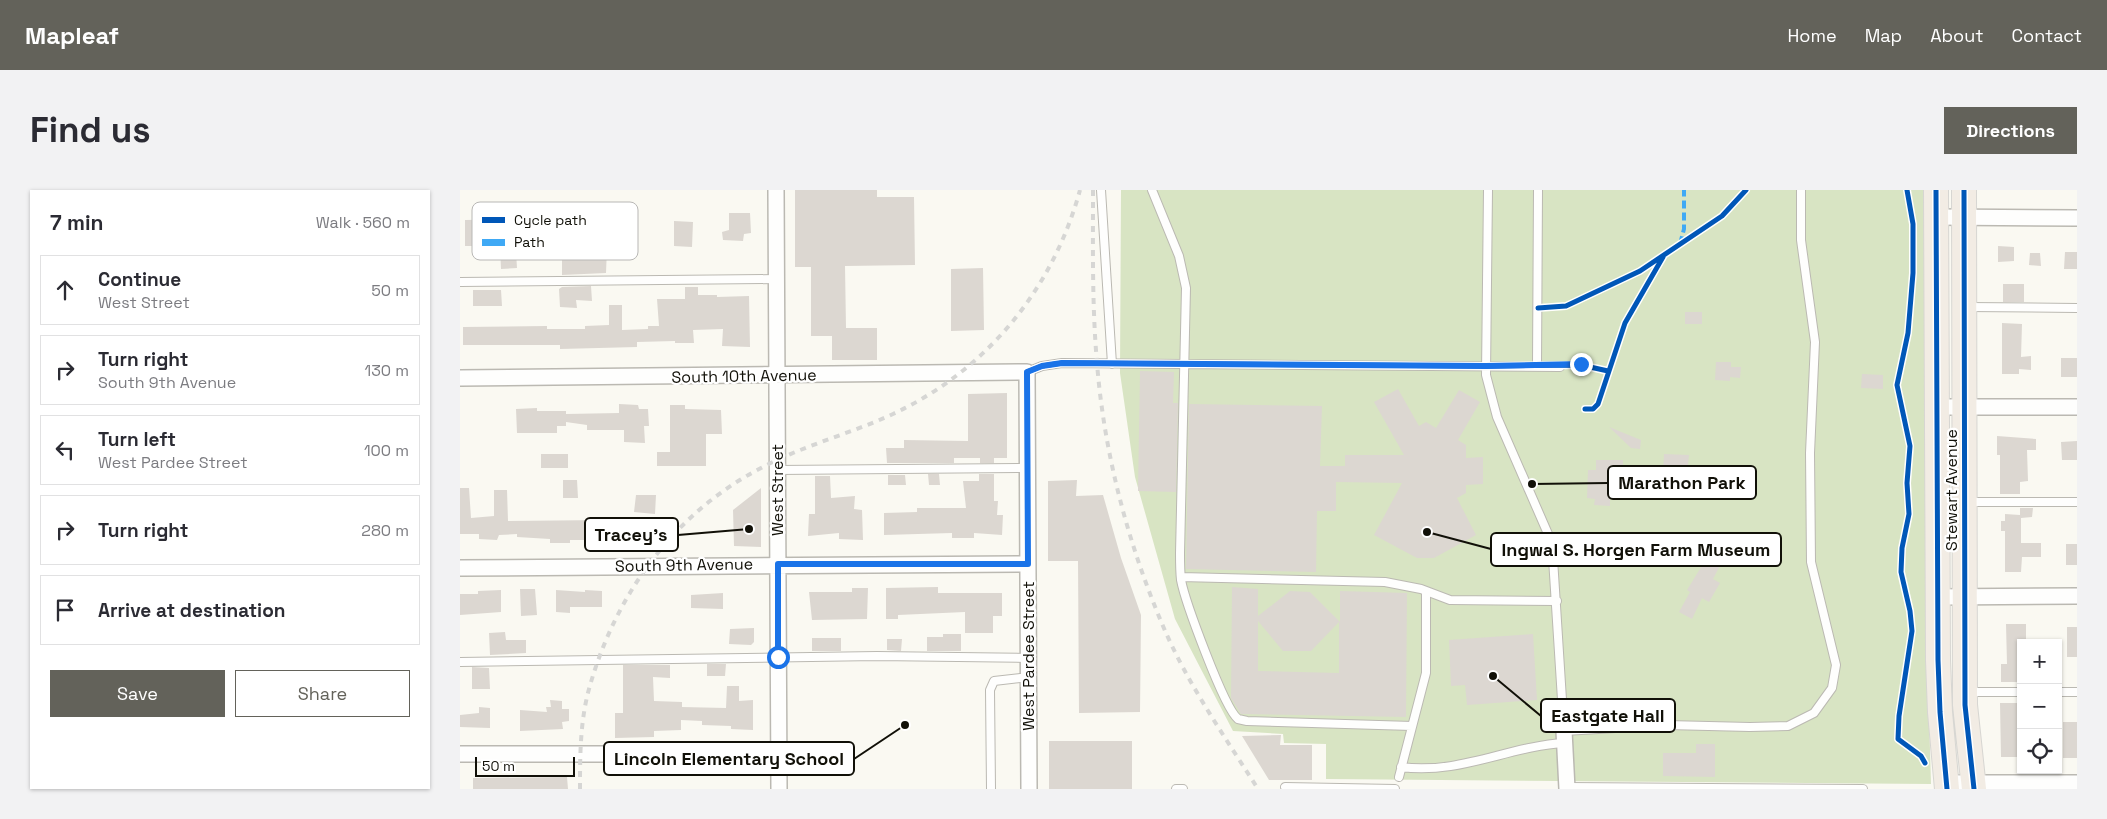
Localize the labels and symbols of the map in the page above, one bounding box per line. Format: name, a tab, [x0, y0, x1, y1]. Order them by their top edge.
legend	[472, 202, 638, 260]
text: Cycle path	[514, 211, 587, 229]
text: Path	[514, 233, 545, 251]
route end	[1570, 353, 1593, 376]
street label: South 10th Avenue	[671, 364, 817, 388]
street label: Stewart Avenue	[1941, 429, 1962, 551]
street label: West Street	[767, 444, 788, 536]
callout: Marathon Park	[1608, 466, 1756, 499]
text: Marathon Park	[1618, 471, 1746, 494]
callout: Tracey's	[585, 518, 678, 551]
text: Tracey's	[594, 523, 668, 546]
callout: Ingwal S. Horgen Farm Museum	[1491, 533, 1781, 566]
text: Ingwal S. Horgen Farm Museum	[1502, 538, 1770, 561]
street label: South 9th Avenue	[615, 553, 753, 577]
street label: West Pardee Street	[1018, 581, 1039, 731]
route start	[767, 646, 790, 669]
callout: Eastgate Hall	[1541, 699, 1675, 732]
text: Eastgate Hall	[1551, 704, 1665, 727]
callout: Lincoln Elementary School	[604, 742, 854, 775]
text: Lincoln Elementary School	[614, 747, 844, 770]
scale bar	[475, 754, 575, 777]

